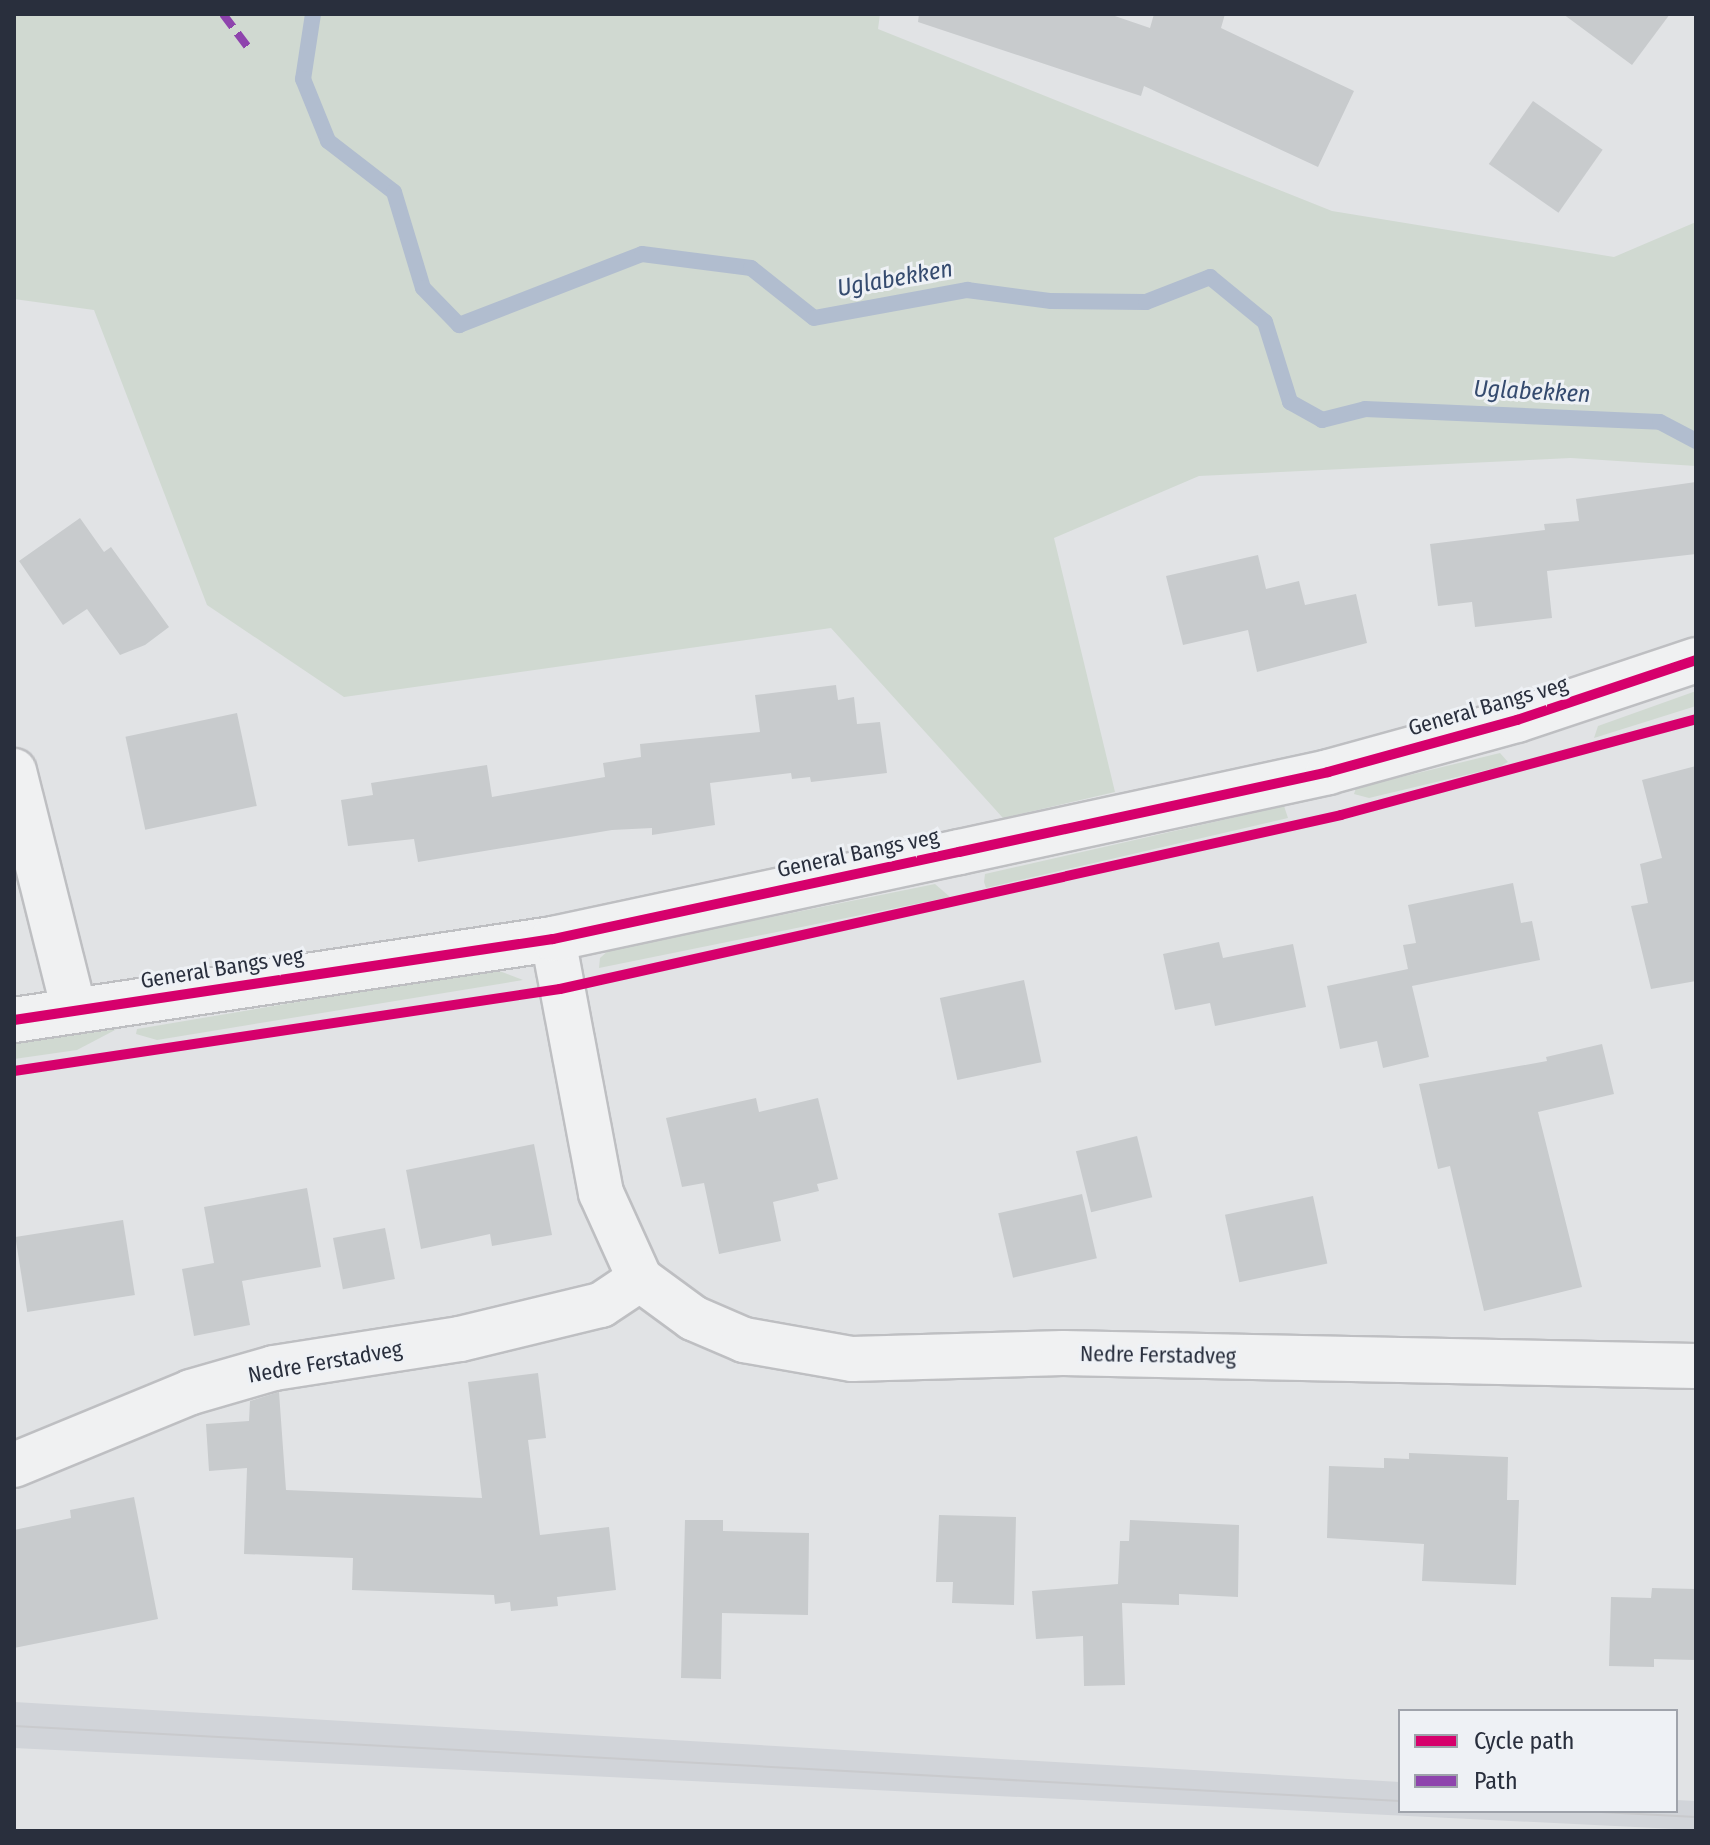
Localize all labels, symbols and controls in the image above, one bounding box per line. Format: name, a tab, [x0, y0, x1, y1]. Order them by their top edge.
water label: Uglabekken	[835, 255, 955, 303]
water label: Uglabekken	[1473, 375, 1591, 409]
street label: General Bangs veg	[1405, 671, 1571, 741]
street label: General Bangs veg	[775, 823, 941, 883]
street label: General Bangs veg	[139, 942, 305, 994]
street label: Nedre Ferstadveg	[246, 1335, 404, 1389]
street label: Nedre Ferstadveg	[1080, 1340, 1236, 1370]
legend	[1398, 1709, 1678, 1813]
text: Cycle path	[1474, 1727, 1574, 1755]
text: Path	[1474, 1767, 1518, 1795]

